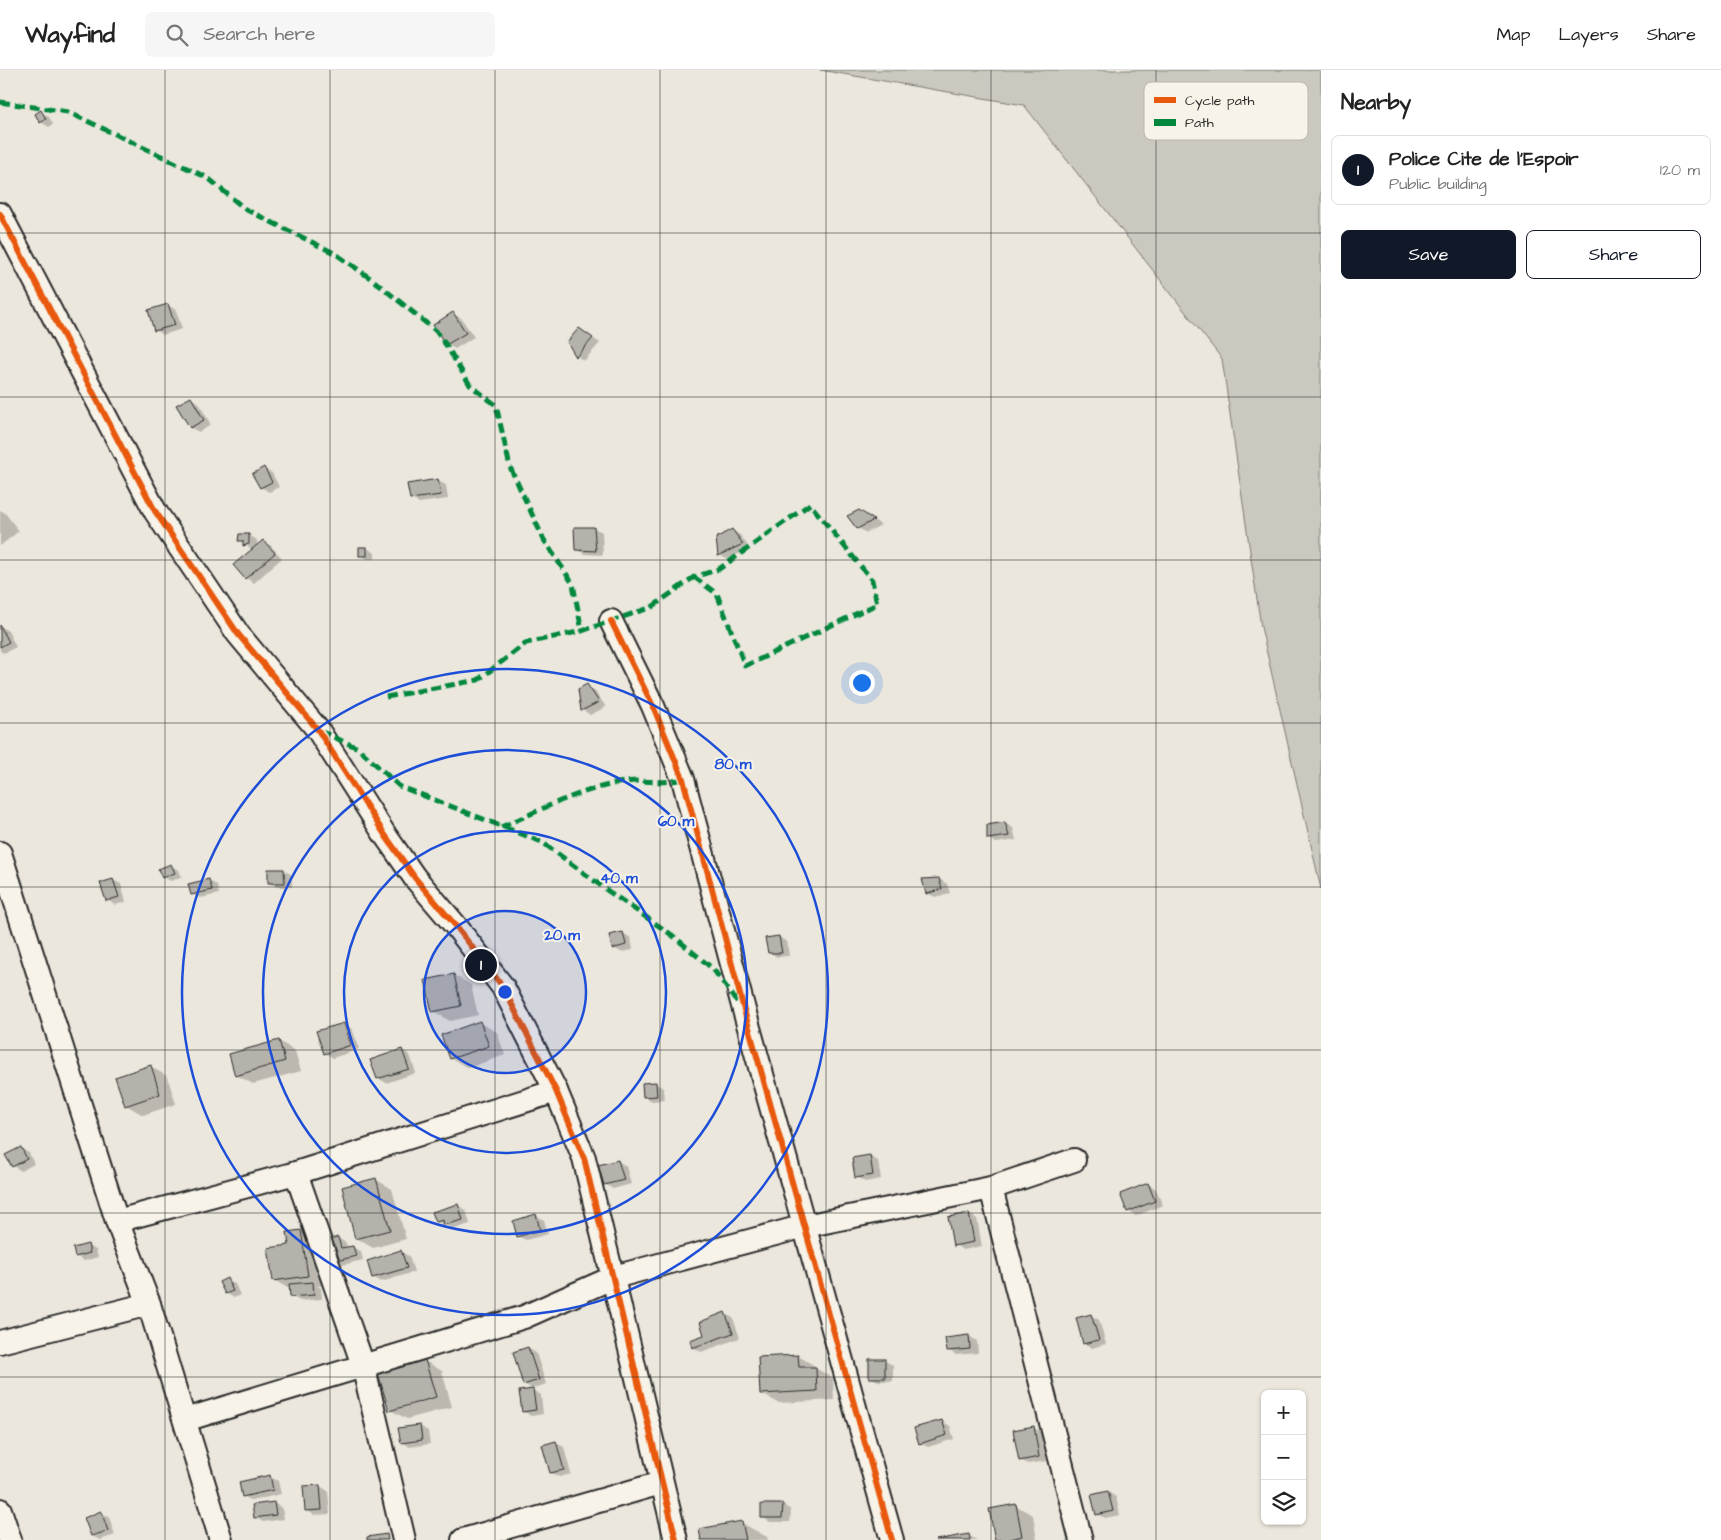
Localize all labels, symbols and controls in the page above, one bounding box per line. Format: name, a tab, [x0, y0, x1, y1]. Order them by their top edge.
search box	[145, 12, 495, 57]
text: Wayfind	[25, 18, 115, 52]
icon: search	[163, 21, 191, 49]
text: Search here	[203, 21, 315, 48]
text: Map	[1496, 22, 1530, 47]
text: Layers	[1558, 22, 1619, 47]
text: Share	[1647, 22, 1696, 47]
legend	[1144, 82, 1308, 140]
text: Nearby	[1341, 88, 1411, 117]
text: Cycle path	[1185, 91, 1254, 111]
text: Path	[1185, 113, 1214, 133]
text: Police Cite de l'Espoir	[1389, 146, 1579, 173]
text: 1	[1357, 159, 1359, 181]
text: 120 m	[1660, 159, 1700, 181]
text: Public building	[1389, 173, 1487, 195]
button: Save	[1341, 230, 1516, 279]
button: Share	[1526, 230, 1701, 279]
your location	[849, 670, 875, 696]
text: 80 m	[715, 754, 752, 775]
text: 60 m	[658, 811, 695, 832]
text: 40 m	[600, 868, 638, 889]
text: 20 m	[543, 925, 580, 946]
pin: 1	[465, 946, 497, 984]
centre of rings	[496, 983, 514, 1001]
map controls	[1261, 1390, 1306, 1525]
button: +	[1261, 1390, 1306, 1435]
button: −	[1261, 1435, 1306, 1480]
button: layers	[1261, 1480, 1306, 1525]

